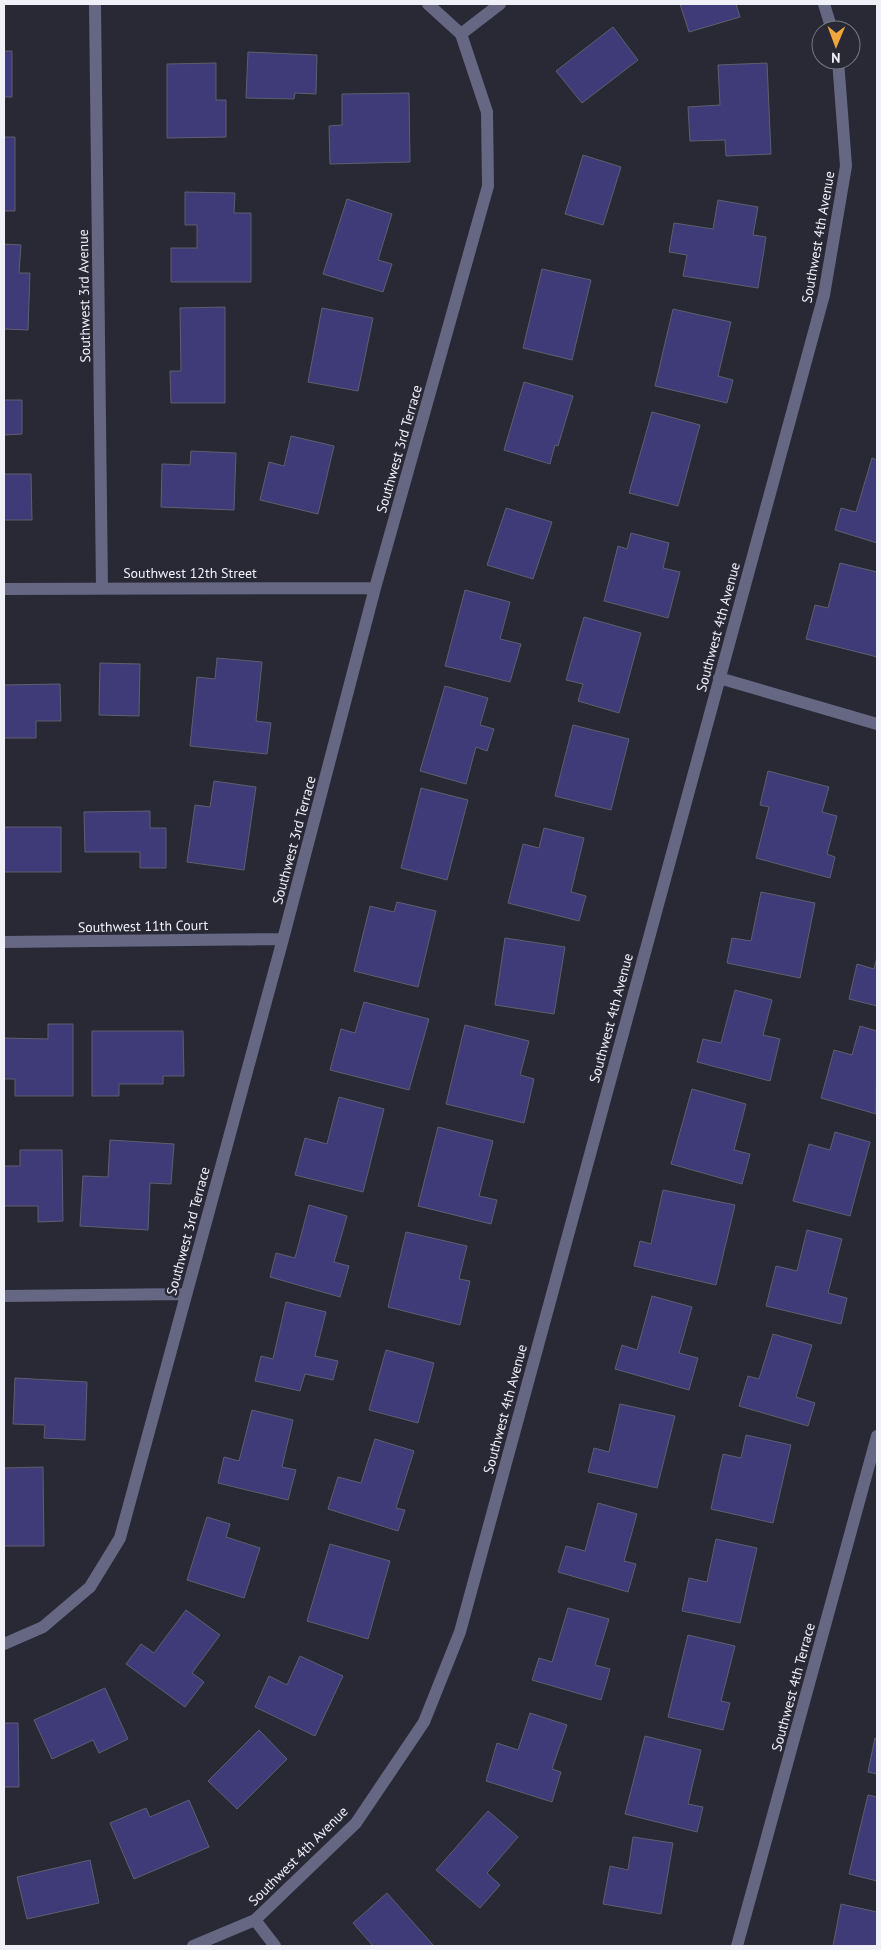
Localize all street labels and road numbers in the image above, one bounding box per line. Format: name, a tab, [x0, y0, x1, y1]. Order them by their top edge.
street label: Southwest 4th Avenue	[798, 170, 838, 304]
street label: Southwest 3rd Avenue	[74, 229, 94, 363]
street label: Southwest 3rd Terrace	[372, 383, 426, 515]
street label: Southwest 4th Avenue	[692, 560, 744, 694]
street label: Southwest 12th Street	[123, 564, 257, 582]
street label: Southwest 3rd Terrace	[268, 774, 320, 906]
street label: Southwest 11th Court	[78, 916, 209, 936]
street label: Southwest 4th Avenue	[585, 951, 637, 1085]
street label: Southwest 3rd Terrace	[162, 1165, 214, 1297]
street label: Southwest 4th Avenue	[479, 1342, 531, 1476]
street label: Southwest 4th Terrace	[767, 1621, 819, 1753]
street label: Southwest 4th Avenue	[244, 1802, 352, 1910]

